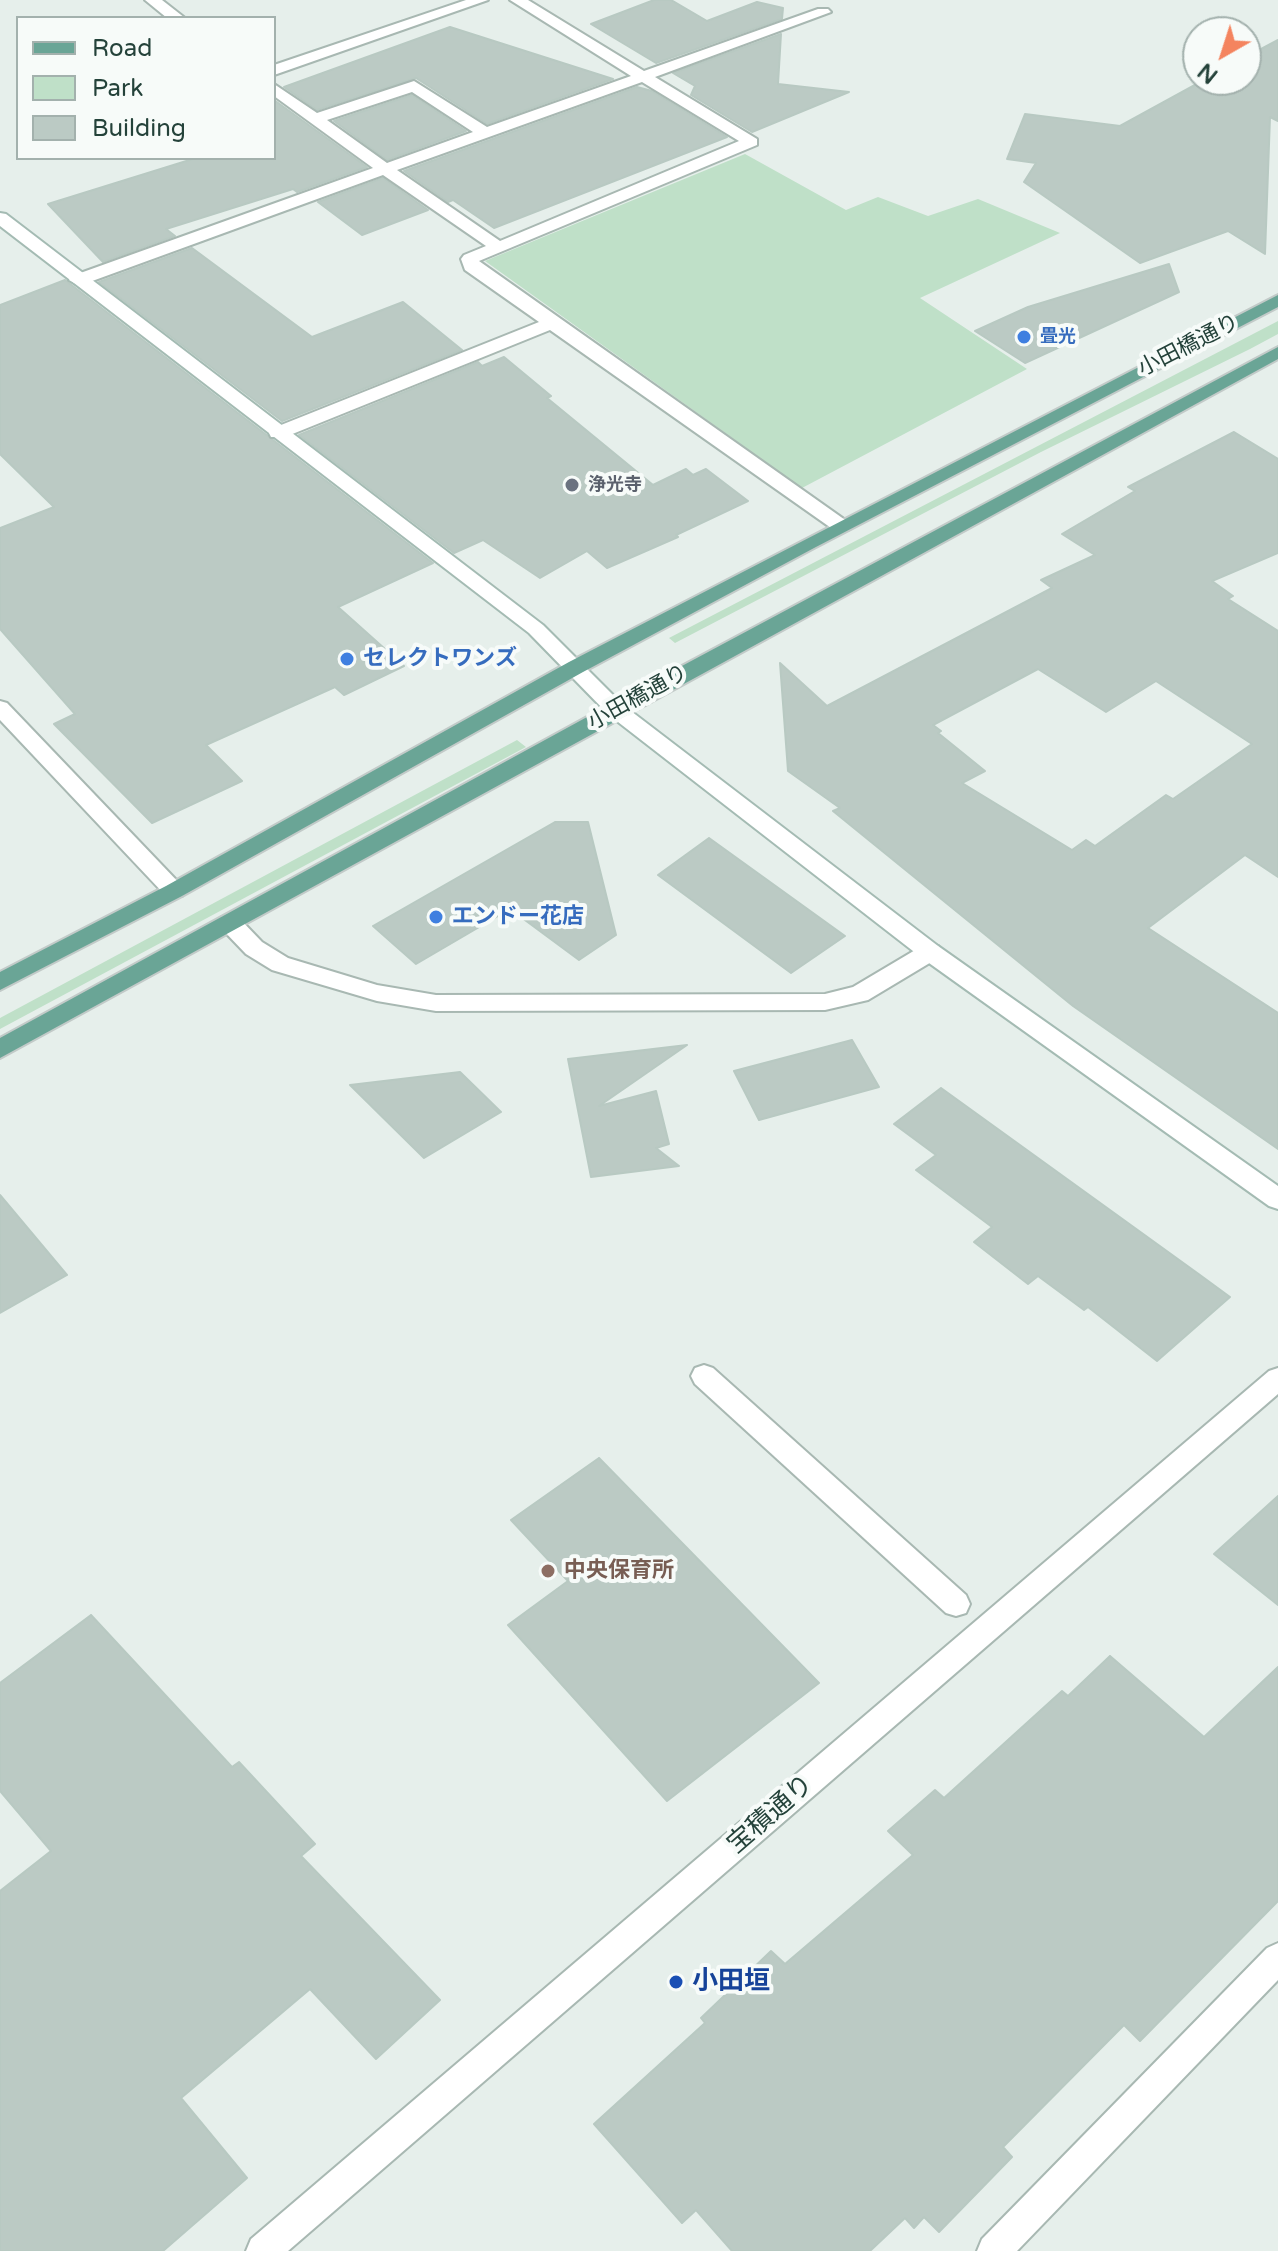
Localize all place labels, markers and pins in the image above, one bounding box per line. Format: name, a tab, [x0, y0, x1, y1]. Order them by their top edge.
place label: 畳光	[1040, 326, 1076, 348]
marker: 畳光	[1015, 328, 1033, 346]
place label: 浄光寺	[588, 474, 642, 496]
marker: 浄光寺	[563, 476, 581, 494]
place label: セレクトワンズ	[363, 646, 517, 672]
marker: セレクトワンズ	[338, 650, 356, 668]
place label: エンドー花店	[452, 904, 584, 930]
marker: エンドー花店	[427, 908, 445, 926]
place label: 中央保育所	[564, 1558, 674, 1584]
marker: 中央保育所	[539, 1562, 557, 1580]
place label: 小田垣	[692, 1966, 770, 1998]
marker: 小田垣	[667, 1973, 685, 1991]

